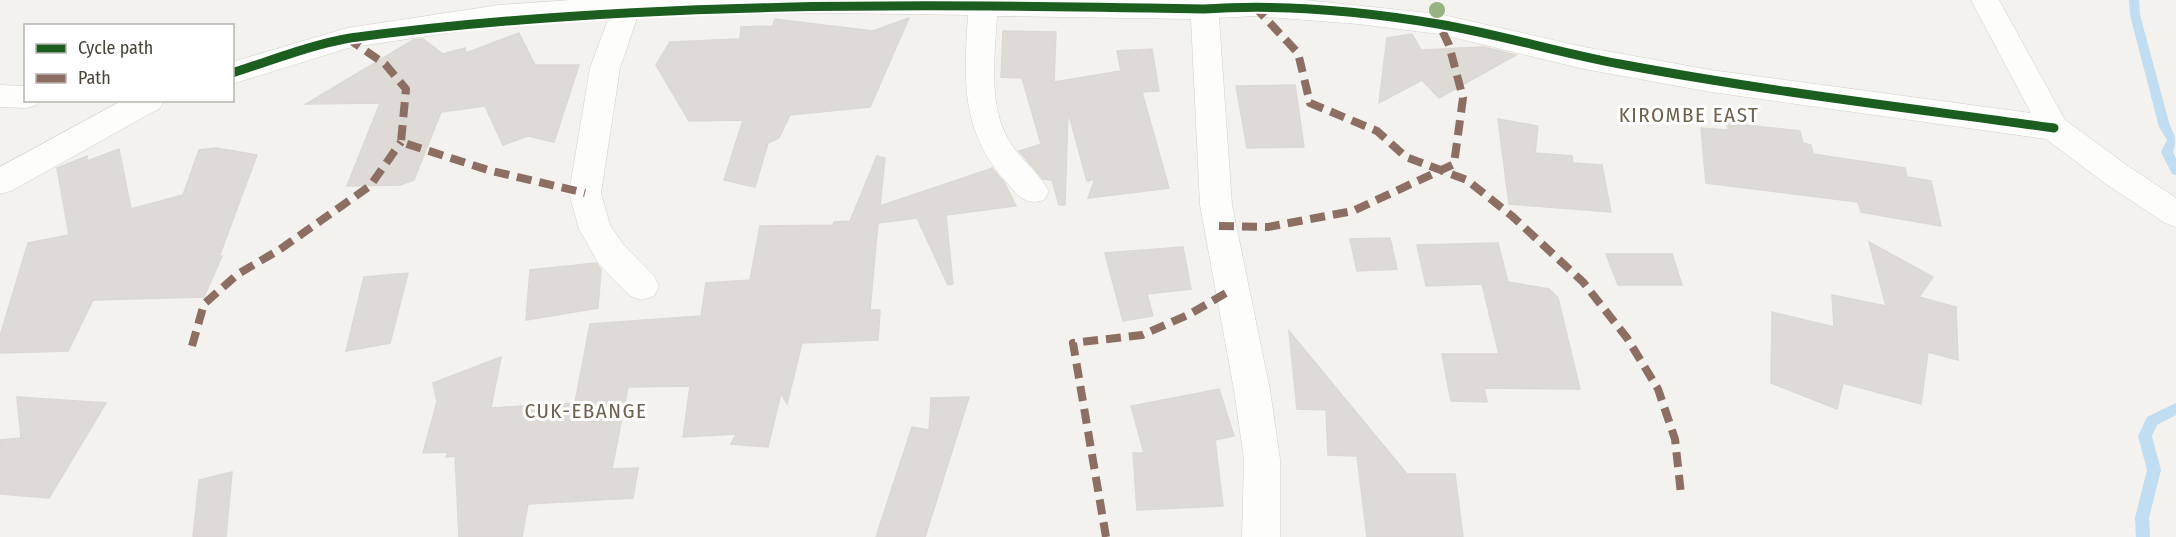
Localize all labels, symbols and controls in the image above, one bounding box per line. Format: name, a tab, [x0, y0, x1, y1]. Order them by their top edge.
legend	[24, 24, 234, 102]
text: Cycle path	[78, 37, 153, 59]
text: Path	[78, 67, 111, 89]
district label: KIROMBE EAST	[1619, 102, 1759, 128]
district label: CUK-EBANGE	[525, 398, 647, 424]

